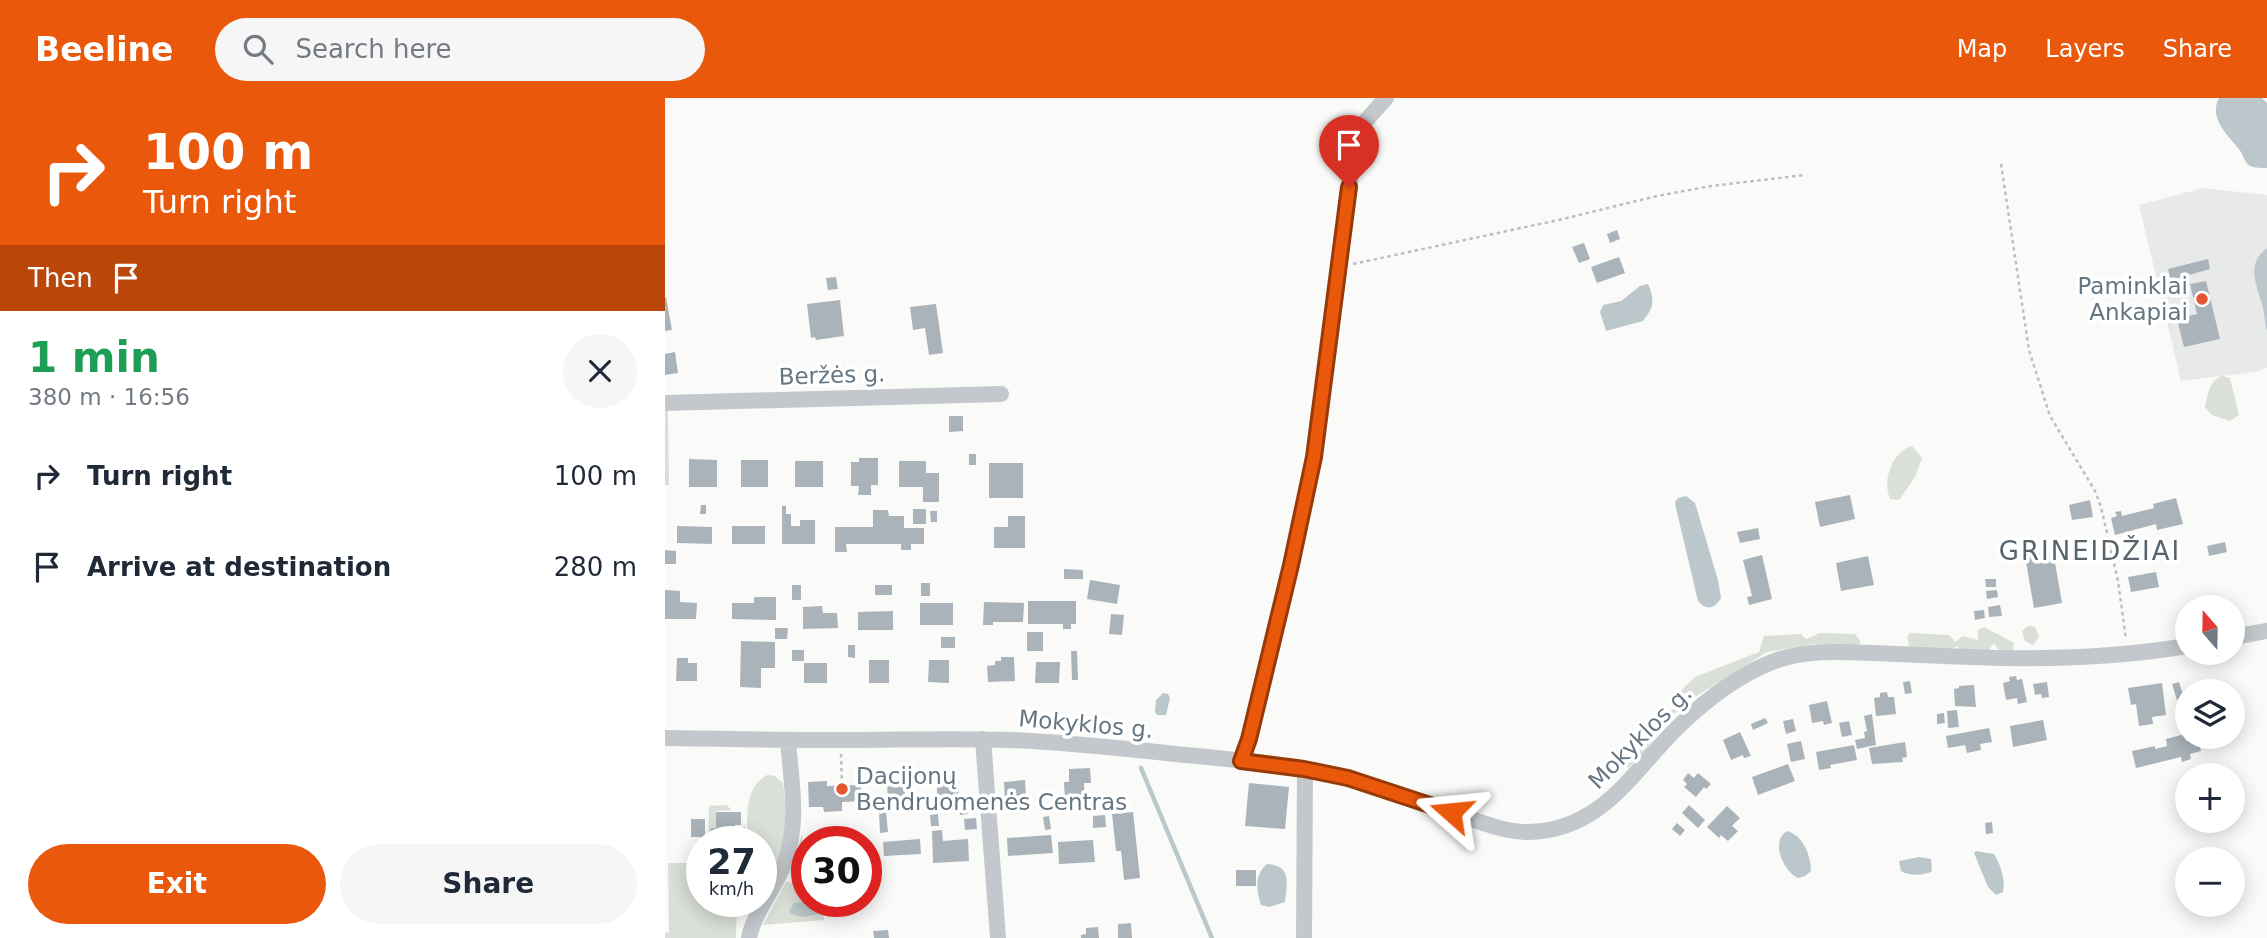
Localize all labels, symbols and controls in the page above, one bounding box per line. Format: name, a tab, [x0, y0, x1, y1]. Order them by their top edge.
search box	[215, 18, 705, 81]
text: Beeline	[35, 30, 173, 69]
icon: search	[239, 30, 277, 68]
text: Search here	[295, 34, 452, 64]
text: Map	[1957, 35, 2007, 63]
text: Layers	[2045, 35, 2125, 63]
text: Share	[2163, 35, 2232, 63]
pin	[1319, 115, 1379, 187]
text: 100 m	[143, 124, 313, 181]
icon: right	[28, 126, 119, 217]
icon: arrive	[1330, 126, 1368, 164]
text: Turn right	[143, 183, 296, 221]
icon: arrive	[107, 259, 145, 297]
text: Then	[28, 263, 93, 293]
place label: Paminklai Ankapiai	[2078, 273, 2188, 325]
marker: Paminklai Ankapiai	[2194, 291, 2210, 307]
text: 1 min	[28, 333, 160, 382]
button: close	[563, 334, 637, 408]
street label: Beržės g.	[778, 360, 886, 390]
text: 380 m · 16:56	[28, 384, 190, 410]
icon: right	[28, 457, 66, 495]
text: Turn right	[87, 461, 232, 491]
text: 100 m	[554, 461, 637, 491]
district label: GRINEIDŽIAI	[1999, 535, 2181, 566]
icon: arrive	[28, 548, 66, 586]
text: Arrive at destination	[87, 552, 391, 582]
text: 280 m	[554, 552, 637, 582]
north arrow	[2175, 595, 2245, 665]
map controls	[2175, 595, 2245, 917]
button: layers	[2175, 679, 2245, 749]
street label: Mokyklos g.	[1583, 680, 1697, 794]
street label: Mokyklos g.	[1018, 705, 1154, 743]
place label: Dacijonų Bendruomenės Centras	[856, 763, 1127, 815]
button: +	[2175, 763, 2245, 833]
position arrow	[1414, 775, 1488, 849]
marker: Dacijonų Bendruomenės Centras	[834, 781, 850, 797]
speed limit sign: 30	[791, 826, 882, 917]
text: 27	[707, 842, 756, 882]
button: Exit	[28, 844, 326, 924]
button: Share	[340, 844, 637, 924]
button: −	[2175, 847, 2245, 917]
text: km/h	[709, 878, 754, 899]

